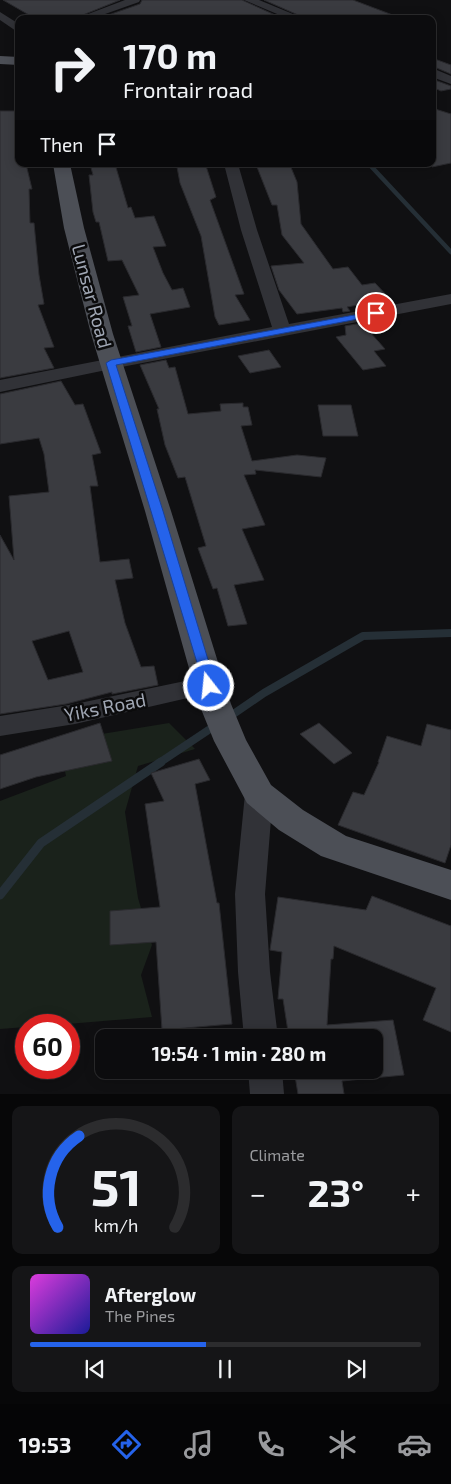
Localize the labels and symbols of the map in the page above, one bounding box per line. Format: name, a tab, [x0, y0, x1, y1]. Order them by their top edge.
street label: Lunsar Road	[68, 241, 117, 350]
pin	[355, 292, 397, 334]
position arrow	[182, 659, 234, 711]
street label: Yiks Road	[62, 687, 148, 726]
speed limit sign: 60	[15, 1014, 80, 1079]

